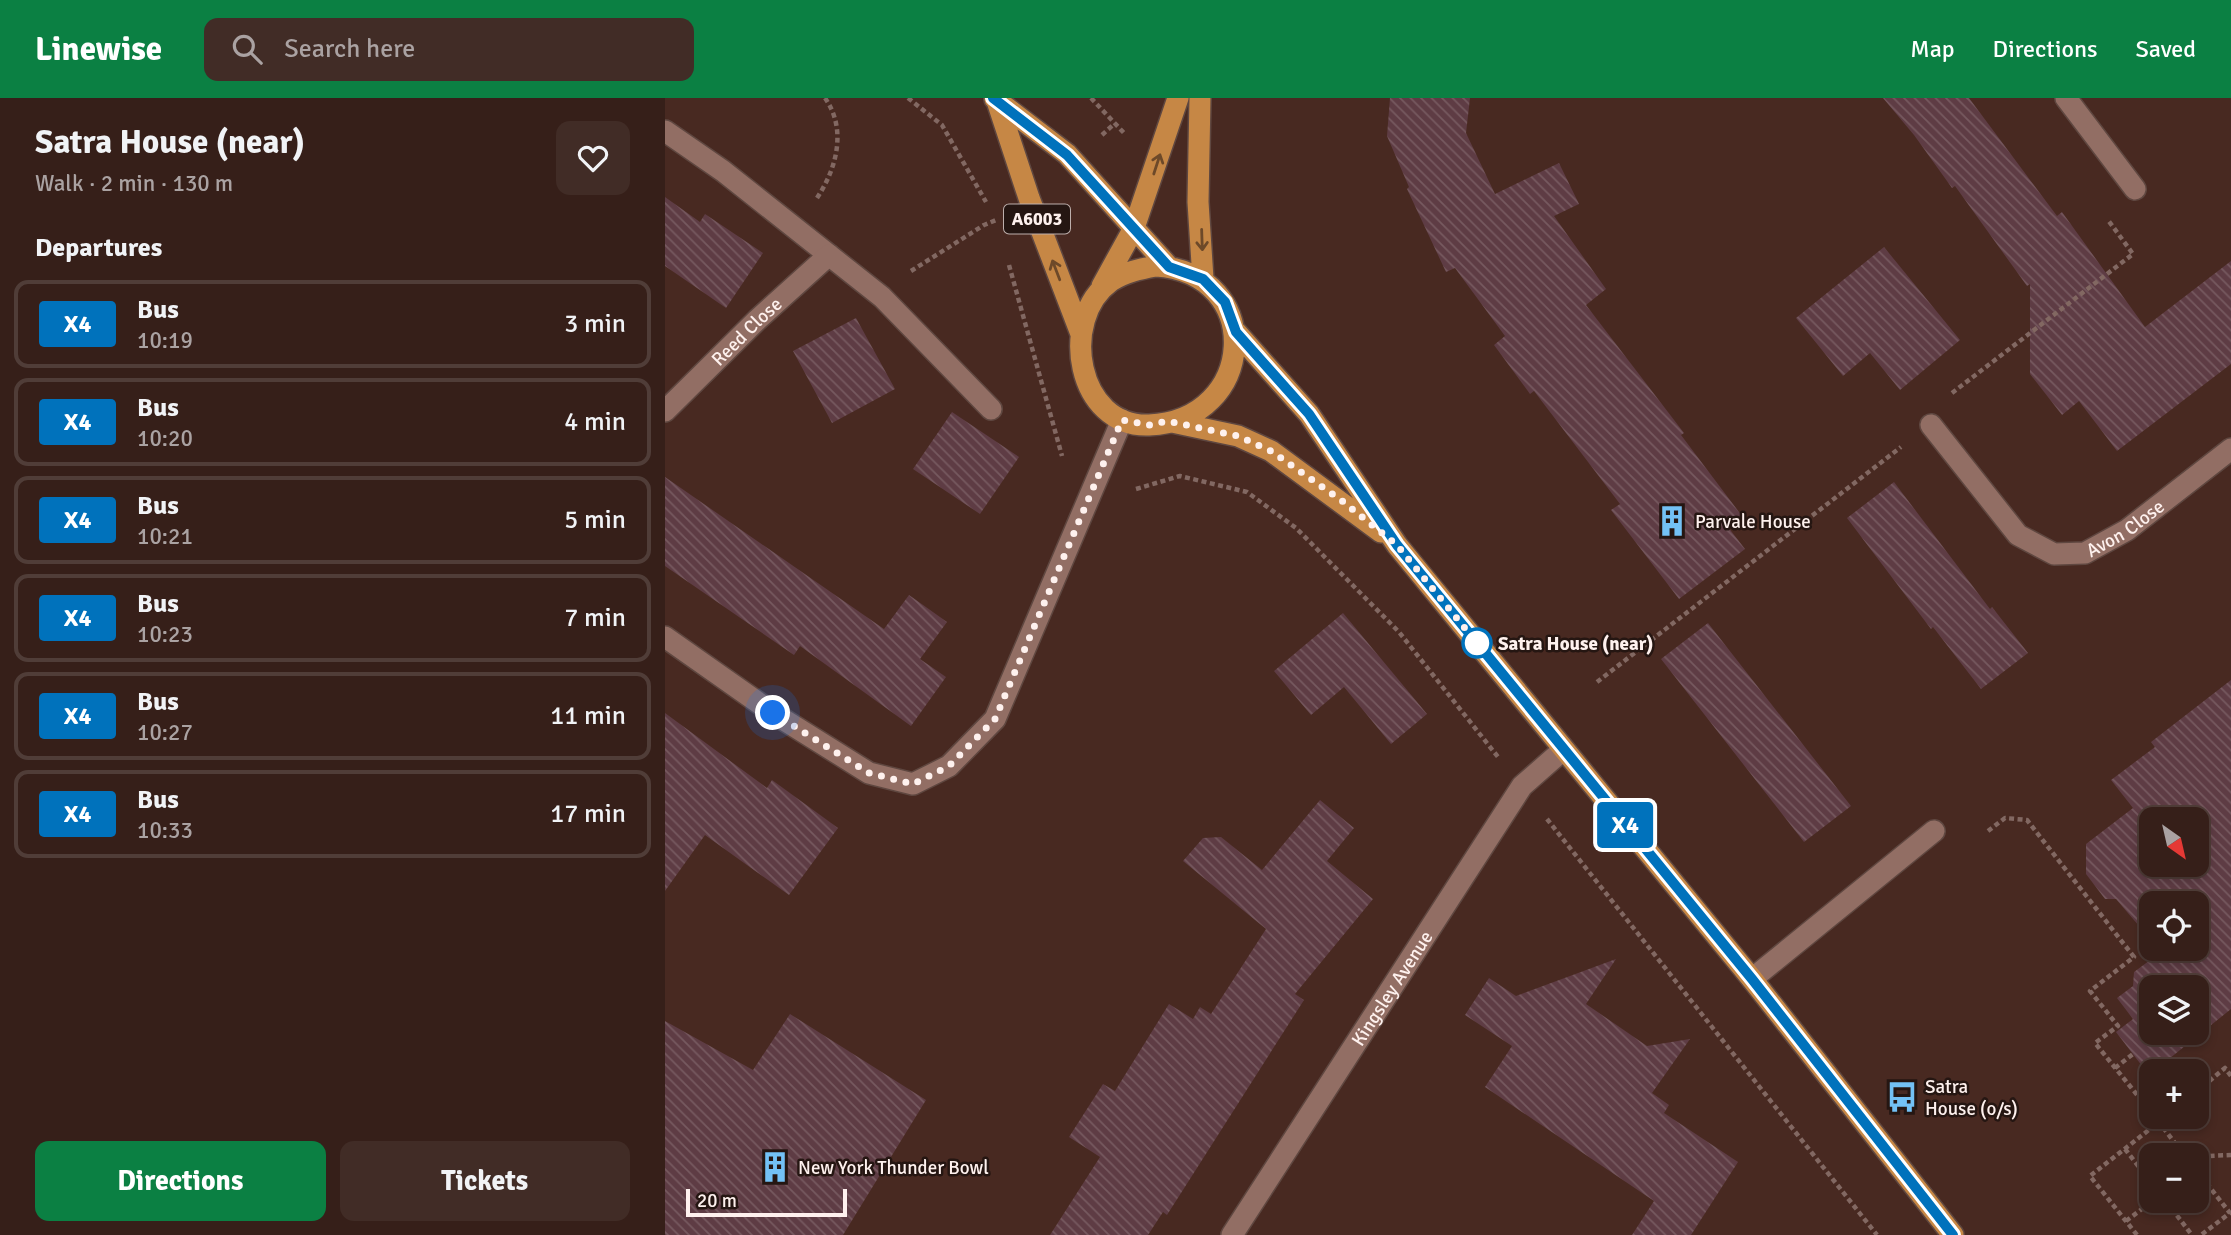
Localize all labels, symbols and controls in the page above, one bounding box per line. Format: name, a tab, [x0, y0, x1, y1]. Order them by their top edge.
search box	[204, 18, 694, 81]
text: Linewise	[35, 29, 162, 70]
icon: search	[228, 30, 266, 68]
text: Search here	[284, 33, 415, 65]
text: Map	[1910, 34, 1955, 64]
text: Directions	[1993, 34, 2098, 64]
text: Saved	[2136, 34, 2196, 64]
button: heart	[556, 121, 630, 195]
text: Satra House (near)	[35, 122, 305, 163]
one-way arrow	[1152, 153, 1165, 175]
text: Walk · 2 min · 130 m	[35, 169, 233, 198]
road number: A6003	[1004, 204, 1070, 234]
one-way arrow	[1195, 228, 1208, 251]
text: Departures	[35, 232, 162, 264]
one-way arrow	[1049, 260, 1062, 282]
street label: Reed Close	[707, 292, 787, 371]
text: Bus	[137, 294, 179, 326]
text: 3 min	[564, 308, 626, 340]
text: X4	[64, 309, 91, 339]
text: 10:19	[137, 326, 193, 355]
text: Bus	[137, 392, 179, 424]
text: 4 min	[564, 406, 626, 438]
text: X4	[64, 407, 91, 437]
text: 10:20	[137, 424, 193, 453]
text: Bus	[137, 490, 179, 522]
street label: Avon Close	[2082, 495, 2169, 563]
text: 5 min	[564, 504, 626, 536]
building icon: Parvale House	[1655, 504, 1689, 538]
text: X4	[64, 505, 91, 535]
place label: Parvale House	[1695, 510, 1811, 534]
text: 10:21	[137, 522, 193, 551]
text: Bus	[137, 588, 179, 620]
text: 7 min	[564, 602, 626, 634]
text: X4	[64, 603, 91, 633]
text: 10:23	[137, 620, 193, 649]
marker: Satra House (near)	[1462, 628, 1492, 658]
place label: Satra House (near)	[1498, 632, 1653, 656]
text: Bus	[137, 686, 179, 718]
your location	[755, 695, 790, 730]
text: 11 min	[550, 700, 626, 732]
text: X4	[64, 701, 91, 731]
text: 10:27	[137, 718, 193, 747]
text: Bus	[137, 784, 179, 816]
text: 17 min	[550, 798, 626, 830]
text: X4	[64, 799, 91, 829]
line badge: X4	[1593, 802, 1657, 848]
north arrow	[2139, 807, 2209, 877]
map controls	[2139, 807, 2209, 1213]
text: X4	[1611, 810, 1639, 840]
text: 10:33	[137, 816, 193, 845]
button: locate	[2139, 891, 2209, 961]
street label: Kingsley Avenue	[1346, 926, 1438, 1051]
button: layers	[2139, 975, 2209, 1045]
button: +	[2139, 1059, 2209, 1129]
place label: Satra House (o/s)	[1925, 1075, 2018, 1121]
bus stop icon: Satra House (o/s)	[1885, 1080, 1919, 1114]
button: Directions	[35, 1141, 326, 1221]
button: Tickets	[340, 1141, 630, 1221]
button: −	[2139, 1143, 2209, 1213]
building icon: New York Thunder Bowl	[758, 1150, 792, 1184]
place label: New York Thunder Bowl	[798, 1156, 989, 1180]
scale bar	[686, 1186, 847, 1218]
text: 20 m	[697, 1189, 737, 1213]

